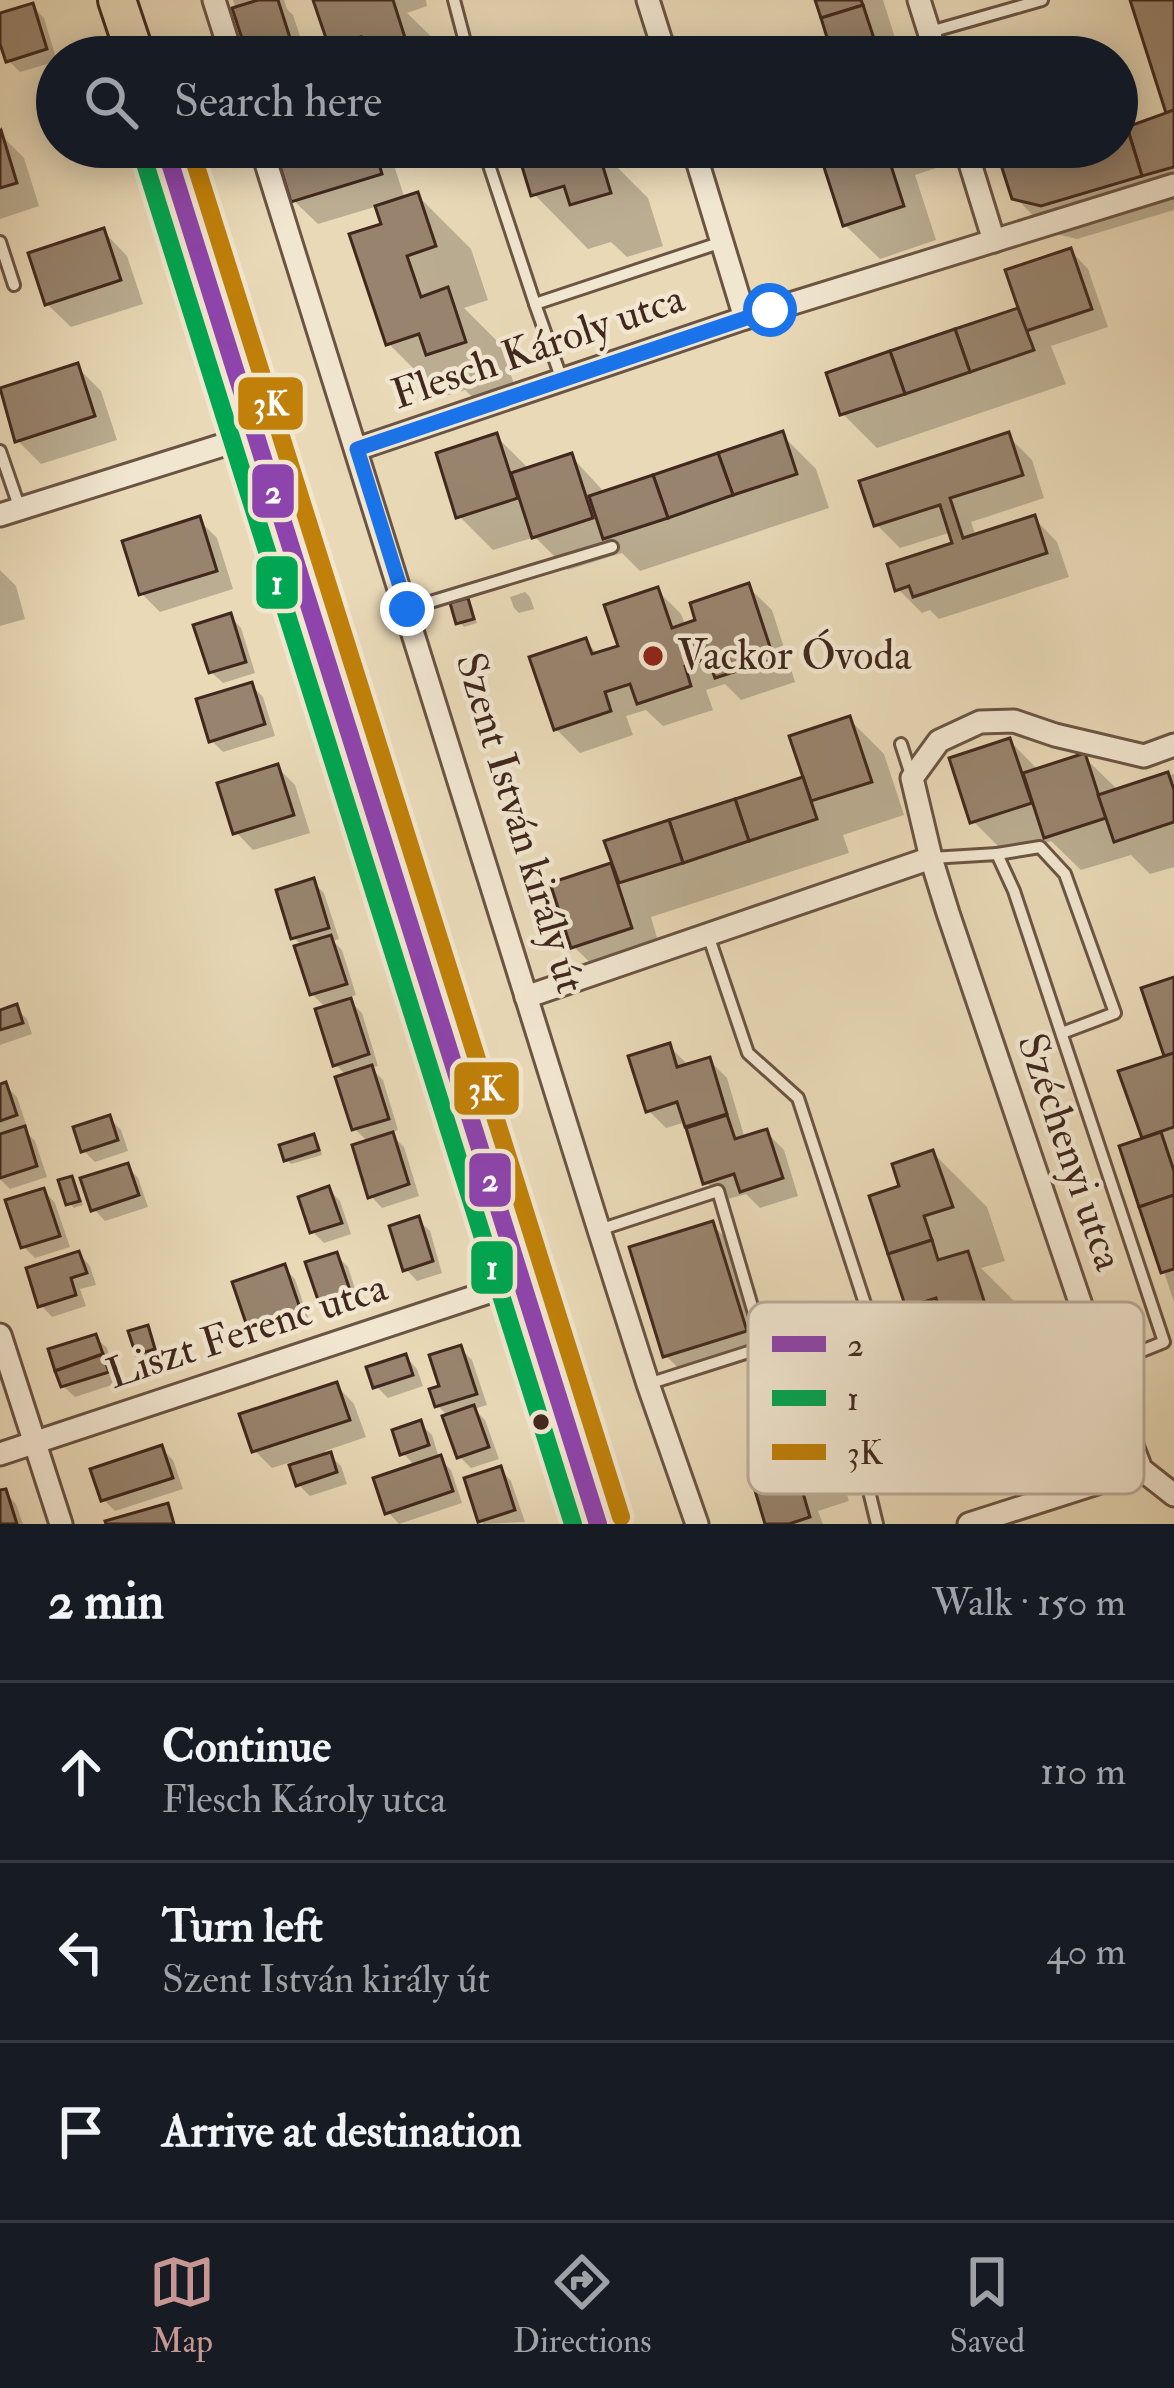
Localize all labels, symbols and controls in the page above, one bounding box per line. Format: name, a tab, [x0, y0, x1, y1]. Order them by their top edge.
search box	[36, 36, 1138, 168]
icon: search	[78, 69, 144, 135]
text: Search here	[174, 74, 382, 130]
street label: Flesch Károly utca	[385, 272, 692, 421]
route start	[743, 283, 797, 337]
line badge: 3K	[236, 375, 305, 432]
text: 3K	[253, 384, 290, 425]
line badge: 2	[250, 462, 296, 520]
text: 2	[265, 472, 282, 513]
line badge: 1	[254, 554, 300, 611]
text: 1	[271, 563, 283, 604]
route end	[380, 582, 434, 636]
place label: Vackor Óvoda	[677, 628, 912, 682]
marker: Vackor Óvoda	[640, 643, 666, 669]
street label: Szent István király út	[444, 647, 596, 999]
street label: Széchenyi utca	[1005, 1027, 1135, 1278]
line badge: 3K	[452, 1060, 521, 1117]
text: 3K	[468, 1069, 505, 1110]
line badge: 2	[467, 1151, 513, 1209]
text: 2	[482, 1160, 499, 1201]
line badge: 1	[469, 1239, 515, 1296]
text: 1	[486, 1248, 498, 1289]
street label: Liszt Ferenc utca	[100, 1261, 394, 1401]
legend	[748, 1302, 1144, 1494]
text: 2	[847, 1325, 864, 1366]
text: 1	[847, 1379, 859, 1420]
unlabelled marker	[530, 1411, 552, 1433]
text: 3K	[847, 1433, 884, 1474]
text: 2 min	[48, 1570, 164, 1634]
text: Walk · 150 m	[932, 1578, 1126, 1627]
text: Continue	[162, 1719, 331, 1775]
icon: ahead	[48, 1739, 114, 1805]
text: 110 m	[1040, 1747, 1126, 1796]
text: Flesch Károly utca	[162, 1775, 446, 1824]
text: Turn left	[162, 1899, 323, 1955]
icon: left	[48, 1919, 114, 1985]
text: 40 m	[1047, 1927, 1126, 1976]
text: Szent István király út	[162, 1955, 490, 2004]
icon: arrive	[48, 2099, 114, 2165]
text: Arrive at destination	[162, 2104, 522, 2160]
tab: Map	[149, 2249, 215, 2362]
tab: Directions	[513, 2249, 652, 2362]
tab: Saved	[950, 2249, 1025, 2362]

